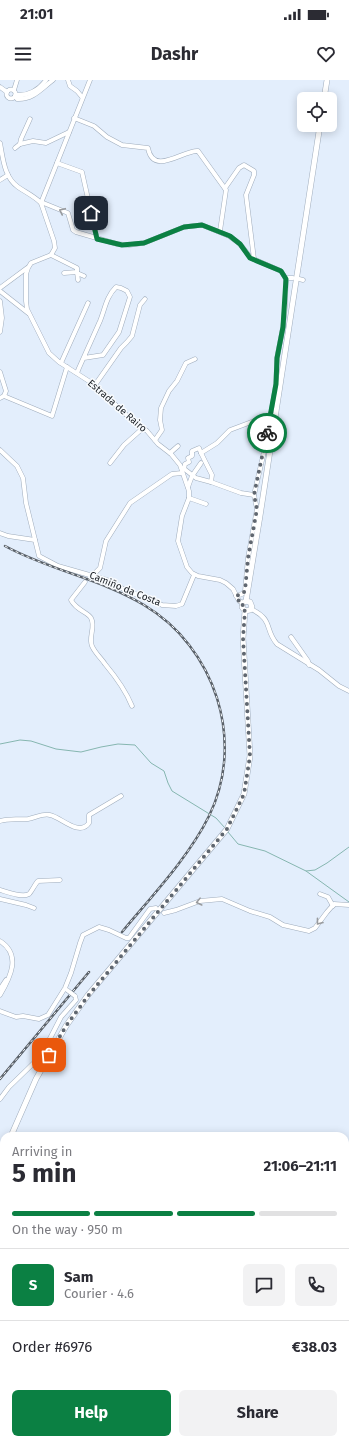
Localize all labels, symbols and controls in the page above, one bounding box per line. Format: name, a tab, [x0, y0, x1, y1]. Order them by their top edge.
text: 21:01	[20, 5, 53, 23]
icon: menu	[12, 43, 34, 65]
text: Dashr	[151, 43, 198, 65]
icon: heart	[315, 43, 337, 65]
map controls	[297, 92, 337, 132]
button: locate	[297, 92, 337, 132]
pin	[74, 196, 108, 230]
icon: home	[80, 202, 102, 224]
one-way arrow	[58, 208, 66, 216]
street label: Estrada de Rairo	[85, 377, 149, 435]
courier	[247, 413, 287, 453]
icon: bike	[256, 422, 278, 444]
street label: Camiño da Costa	[88, 569, 162, 609]
one-way arrow	[196, 898, 202, 906]
one-way arrow	[317, 918, 324, 925]
pin	[32, 1038, 66, 1072]
icon: bag	[38, 1044, 60, 1066]
text: Arriving in	[12, 1144, 72, 1159]
text: 21:06–21:11	[264, 1157, 337, 1175]
text: 5 min	[12, 1158, 76, 1189]
text: On the way · 950 m	[12, 1222, 123, 1237]
button: chat	[243, 1264, 285, 1306]
button: phone	[295, 1264, 337, 1306]
text: Sam	[64, 1268, 93, 1286]
text: S	[29, 1276, 37, 1294]
text: Courier · 4.6	[64, 1286, 134, 1301]
text: Order #6976	[12, 1338, 92, 1356]
text: €38.03	[292, 1338, 337, 1356]
button: Help	[12, 1390, 171, 1436]
button: Share	[179, 1390, 337, 1436]

